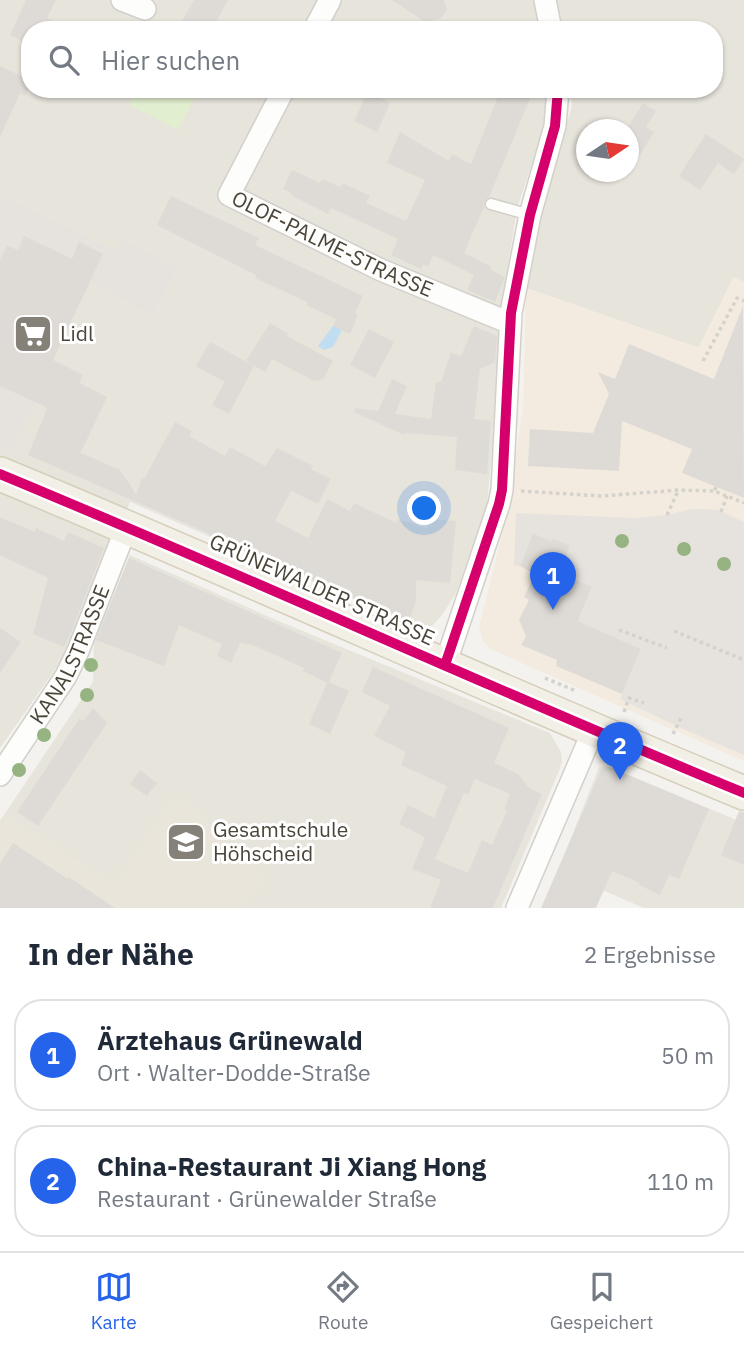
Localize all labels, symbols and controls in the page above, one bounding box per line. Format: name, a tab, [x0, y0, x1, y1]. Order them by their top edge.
search box	[21, 21, 723, 98]
icon: search	[45, 41, 83, 79]
text: Hier suchen	[101, 43, 240, 77]
north arrow	[576, 119, 639, 182]
street label: OLOF-PALME-STRASSE	[227, 184, 438, 303]
supermarket icon: Lidl	[12, 313, 54, 355]
place label: Lidl	[60, 319, 94, 347]
your location	[407, 491, 441, 525]
street label: GRÜNEWALDER STRASSE	[205, 527, 439, 651]
pin: 1	[530, 552, 576, 610]
street label: KANALSTRASSE	[23, 581, 116, 729]
pin: 2	[597, 722, 643, 780]
place label: Gesamtschule Höhscheid	[213, 815, 348, 867]
school or university icon: Gesamtschule Höhscheid	[165, 821, 207, 863]
text: In der Nähe	[28, 934, 194, 973]
text: 2 Ergebnisse	[584, 939, 716, 969]
text: Ärztehaus Grünewald	[97, 1023, 363, 1057]
text: 1	[46, 1040, 60, 1070]
text: 50 m	[661, 1040, 714, 1070]
text: Ort · Walter-Dodde-Straße	[97, 1057, 371, 1087]
text: China-Restaurant Ji Xiang Hong	[97, 1149, 486, 1183]
text: 2	[46, 1166, 60, 1196]
text: 110 m	[647, 1166, 714, 1196]
text: Restaurant · Grünewalder Straße	[97, 1183, 437, 1213]
tab: Karte	[91, 1268, 137, 1334]
tab: Route	[318, 1268, 368, 1334]
tab: Gespeichert	[550, 1268, 653, 1334]

